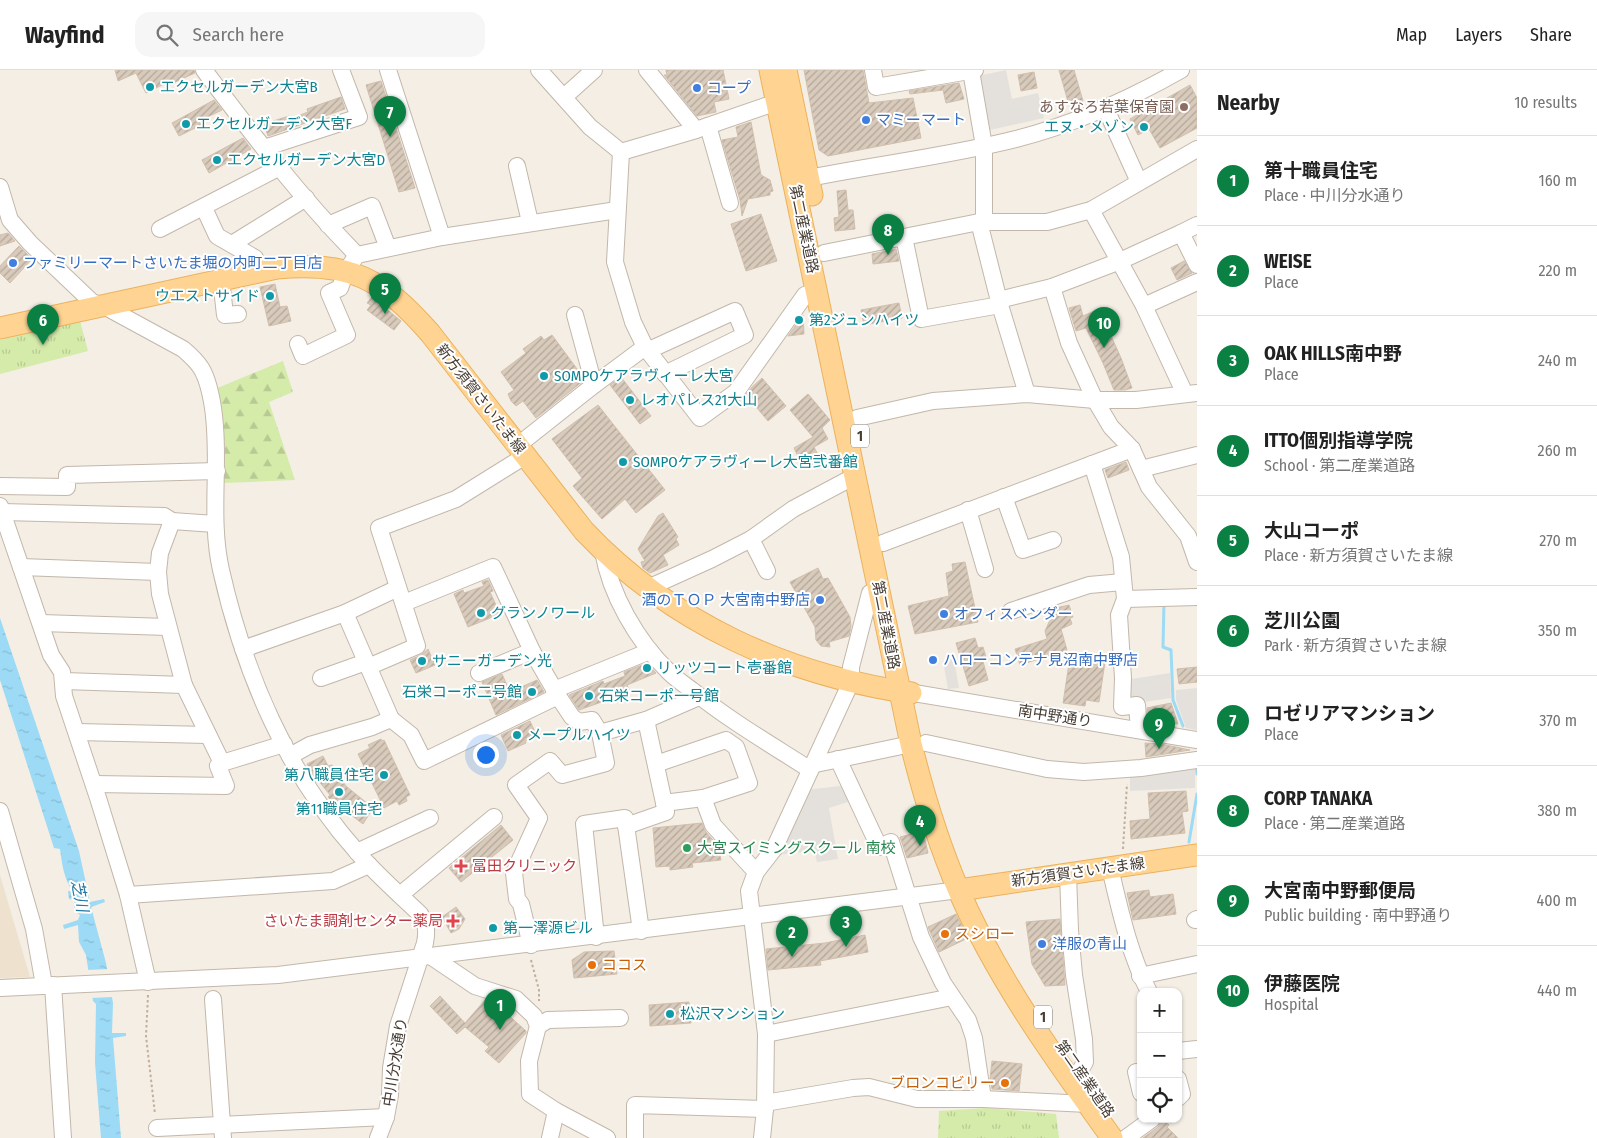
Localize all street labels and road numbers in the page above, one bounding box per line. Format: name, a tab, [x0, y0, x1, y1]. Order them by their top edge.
street label: 第二産業道路	[786, 183, 822, 275]
street label: 新方須賀さいたま線	[432, 340, 530, 458]
road number: 1	[851, 424, 869, 448]
street label: 第二産業道路	[869, 579, 903, 671]
street label: 南中野通り	[1017, 701, 1093, 731]
street label: 新方須賀さいたま線	[1010, 854, 1146, 890]
road number: 1	[1034, 1006, 1052, 1029]
street label: 中川分水通り	[379, 1016, 411, 1108]
street label: 第二産業道路	[1052, 1037, 1118, 1121]

